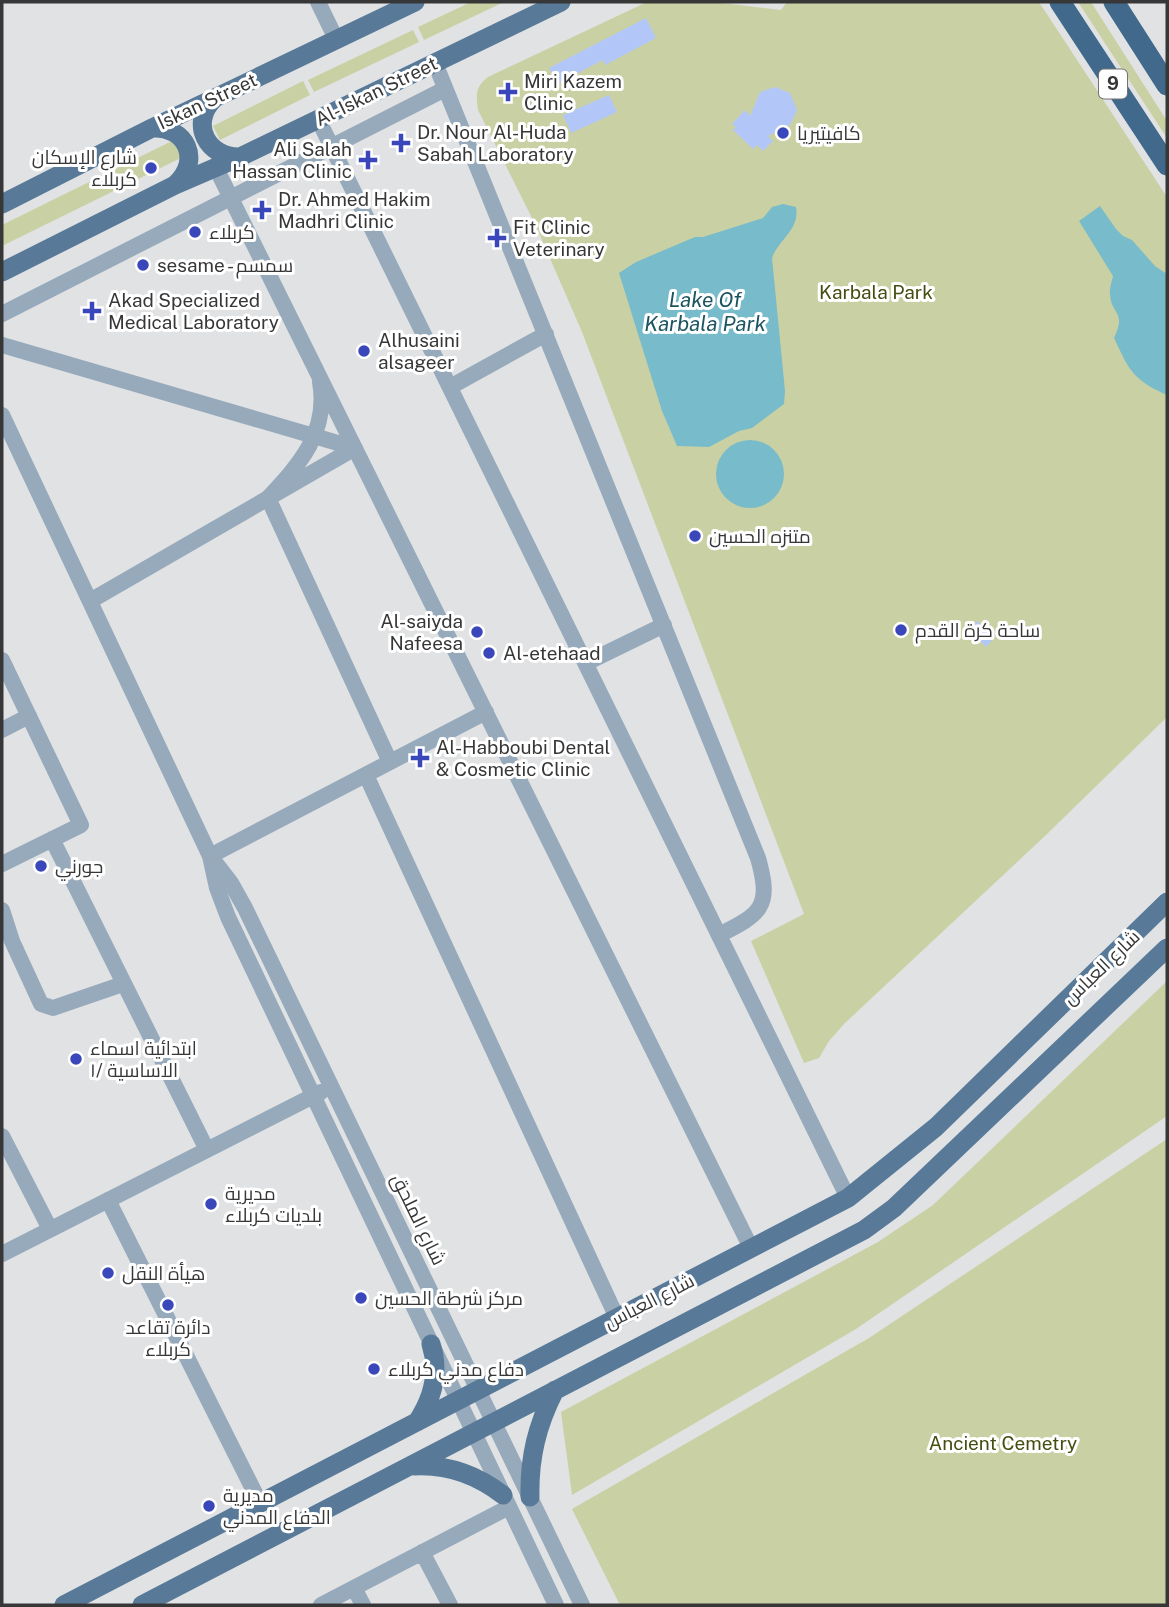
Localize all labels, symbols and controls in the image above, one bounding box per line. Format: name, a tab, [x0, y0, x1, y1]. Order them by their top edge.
street label: Al-Iskan Street	[311, 52, 441, 130]
street label: Iskan Street	[154, 68, 260, 134]
place label: Miri Kazem Clinic	[524, 70, 622, 114]
road number: 9	[1099, 70, 1127, 98]
marker: Miri Kazem Clinic	[498, 82, 518, 102]
place label: Dr. Nour Al-Huda Sabah Laboratory	[417, 121, 574, 165]
place label: كافيتيريا	[797, 122, 861, 145]
marker: كافيتيريا	[775, 125, 791, 141]
marker: Dr. Nour Al-Huda Sabah Laboratory	[391, 133, 411, 153]
place label: Ali Salah Hassan Clinic	[232, 138, 352, 182]
place label: شارع الإسكان كربلاء	[32, 146, 137, 191]
marker: Ali Salah Hassan Clinic	[358, 150, 378, 170]
marker: شارع الإسكان كربلاء	[143, 160, 159, 176]
place label: Dr. Ahmed Hakim Madhri Clinic	[278, 188, 431, 232]
marker: Dr. Ahmed Hakim Madhri Clinic	[252, 200, 272, 220]
place label: Fit Clinic Veterinary	[513, 216, 605, 260]
place label: كربلاء	[209, 221, 255, 244]
marker: كربلاء	[187, 224, 203, 240]
marker: Fit Clinic Veterinary	[487, 228, 507, 248]
place label: sesame - سمسم	[157, 254, 293, 279]
marker: sesame - سمسم	[135, 257, 151, 273]
park label: Karbala Park	[819, 281, 933, 303]
water label: Lake Of Karbala Park	[644, 287, 766, 336]
place label: Akad Specialized Medical Laboratory	[108, 289, 279, 333]
marker: Akad Specialized Medical Laboratory	[82, 301, 102, 321]
place label: Alhusaini alsageer	[378, 329, 460, 373]
marker: Alhusaini alsageer	[356, 343, 372, 359]
place label: متنزه الحسين	[709, 525, 811, 548]
marker: متنزه الحسين	[687, 528, 703, 544]
place label: Al-saiyda Nafeesa	[380, 610, 463, 654]
place label: ساحة كرة القدم	[915, 619, 1040, 644]
marker: ساحة كرة القدم	[893, 622, 909, 638]
marker: Al-saiyda Nafeesa	[469, 624, 485, 640]
place label: Al-etehaad	[503, 642, 601, 664]
marker: Al-etehaad	[481, 645, 497, 661]
place label: Al-Habboubi Dental & Cosmetic Clinic	[436, 736, 610, 780]
marker: Al-Habboubi Dental & Cosmetic Clinic	[410, 748, 430, 768]
place label: جورني	[55, 855, 103, 881]
marker: جورني	[33, 858, 49, 874]
street label: شارع العباس	[1058, 925, 1146, 1011]
place label: ابتدائية اسماء الاساسية /١	[90, 1037, 197, 1081]
marker: ابتدائية اسماء الاساسية /١	[68, 1051, 84, 1067]
street label: شارع الملحق	[385, 1170, 451, 1270]
place label: مديرية بلديات كربلاء	[225, 1182, 322, 1227]
marker: مديرية بلديات كربلاء	[203, 1196, 219, 1212]
place label: هيأة النقل	[122, 1262, 205, 1285]
marker: هيأة النقل	[100, 1265, 116, 1281]
street label: شارع العباس	[600, 1269, 699, 1336]
place label: مركز شرطة الحسين	[375, 1287, 523, 1310]
marker: مركز شرطة الحسين	[353, 1290, 369, 1306]
marker: دائرة تقاعد كربلاء	[160, 1297, 176, 1313]
place label: دائرة تقاعد كربلاء	[125, 1316, 211, 1361]
place label: دفاع مدني كربلاء	[388, 1358, 524, 1384]
marker: دفاع مدني كربلاء	[366, 1361, 382, 1377]
park label: Ancient Cemetry	[929, 1432, 1077, 1454]
place label: مديرية الدفاع المدني	[223, 1484, 331, 1532]
marker: مديرية الدفاع المدني	[201, 1498, 217, 1514]

